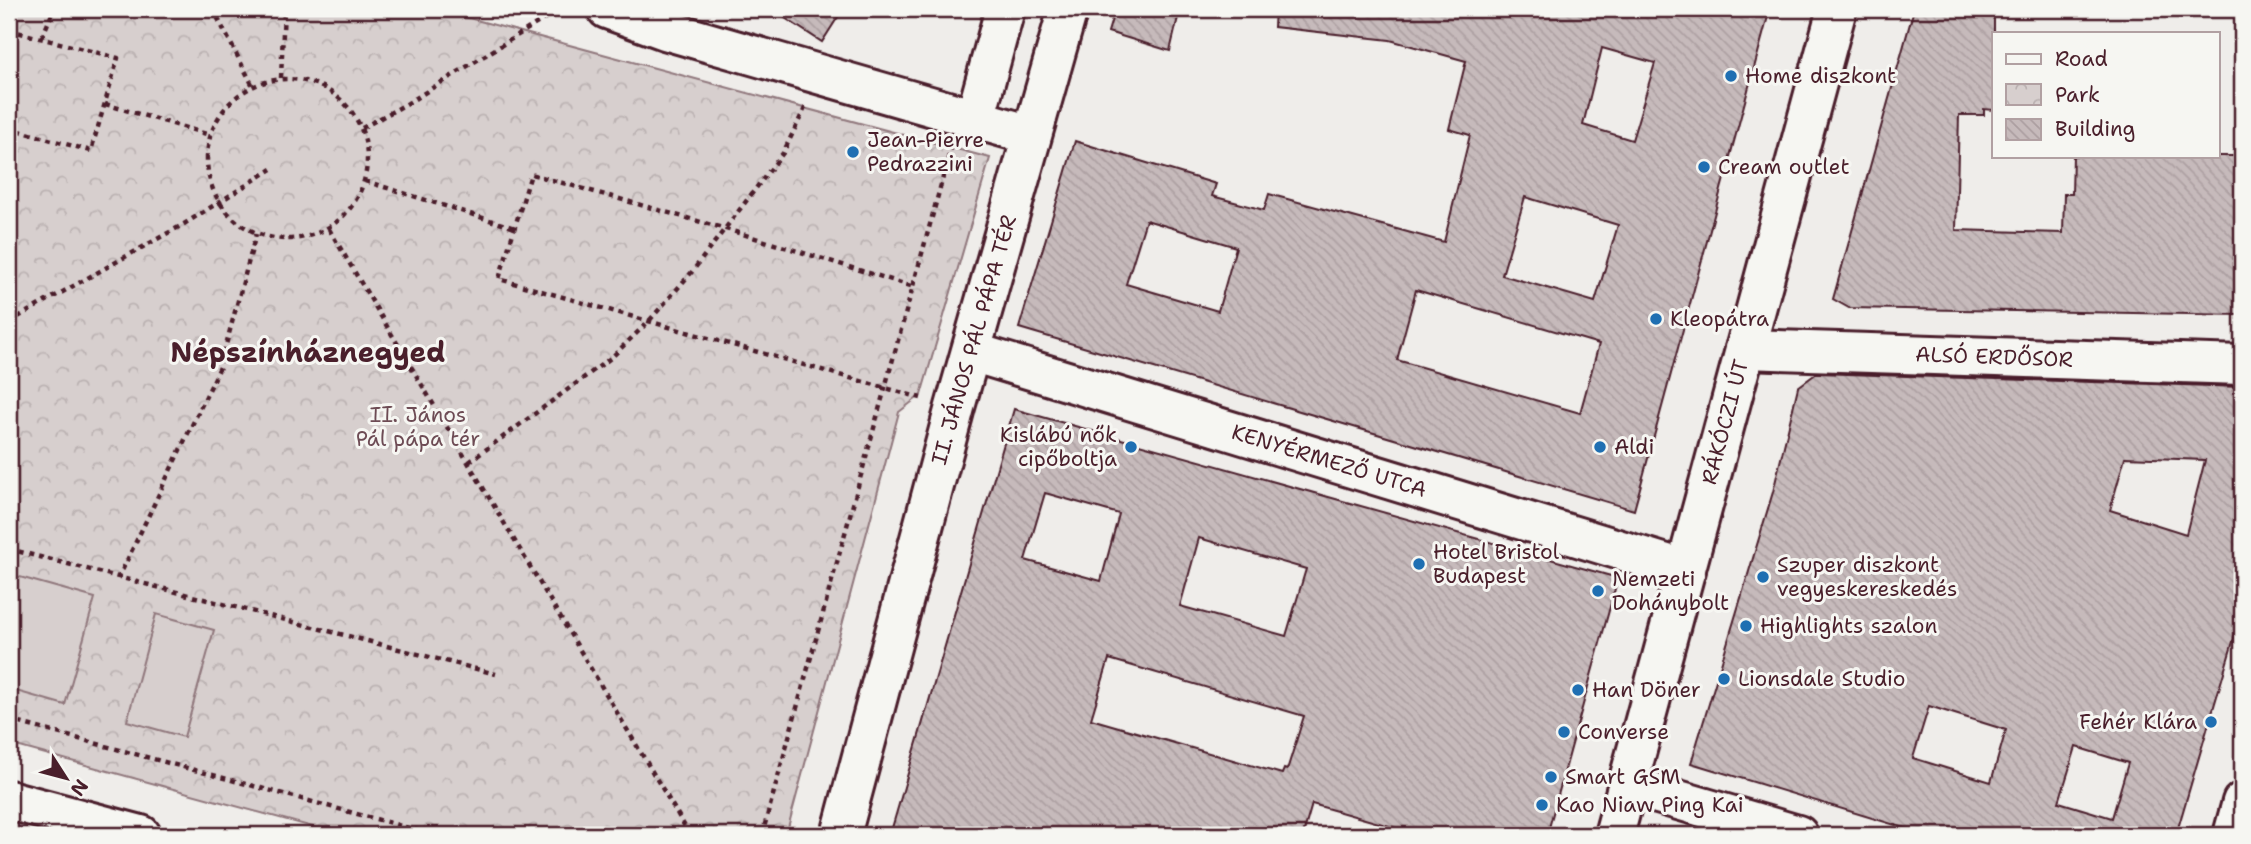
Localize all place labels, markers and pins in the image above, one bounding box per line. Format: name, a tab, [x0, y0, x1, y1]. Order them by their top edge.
place label: Home diszkont	[1745, 62, 1896, 90]
marker: Home diszkont	[1723, 68, 1739, 84]
place label: Jean-Pierre Pedrazzini	[867, 126, 984, 178]
marker: Jean-Pierre Pedrazzini	[845, 144, 861, 160]
place label: Cream outlet	[1718, 153, 1850, 181]
marker: Cream outlet	[1696, 159, 1712, 175]
place label: Kleopátra	[1670, 305, 1769, 333]
marker: Kleopátra	[1648, 311, 1664, 327]
place label: Kislábú nők cipőboltja	[1000, 421, 1117, 473]
place label: Aldi	[1614, 433, 1654, 461]
marker: Kislábú nők cipőboltja	[1123, 439, 1139, 455]
marker: Aldi	[1592, 439, 1608, 455]
place label: Hotel Bristol Budapest	[1433, 538, 1560, 590]
place label: Szuper diszkont vegyeskereskedés	[1777, 551, 1957, 603]
marker: Hotel Bristol Budapest	[1411, 556, 1427, 572]
place label: Nemzeti Dohánybolt	[1612, 565, 1729, 617]
marker: Szuper diszkont vegyeskereskedés	[1755, 569, 1771, 585]
marker: Nemzeti Dohánybolt	[1590, 583, 1606, 599]
place label: Highlights szalon	[1760, 612, 1937, 640]
marker: Highlights szalon	[1738, 618, 1754, 634]
place label: Lionsdale Studio	[1738, 665, 1905, 693]
marker: Lionsdale Studio	[1716, 671, 1732, 687]
place label: Han Döner	[1592, 676, 1701, 704]
marker: Han Döner	[1570, 682, 1586, 698]
place label: Fehér Klára	[2079, 708, 2197, 736]
marker: Fehér Klára	[2203, 714, 2219, 730]
place label: Converse	[1578, 718, 1669, 746]
marker: Converse	[1556, 724, 1572, 740]
place label: Smart GSM	[1565, 763, 1680, 791]
marker: Smart GSM	[1543, 769, 1559, 785]
place label: Kao Niaw Ping Kai	[1556, 791, 1744, 819]
marker: Kao Niaw Ping Kai	[1534, 797, 1550, 813]

